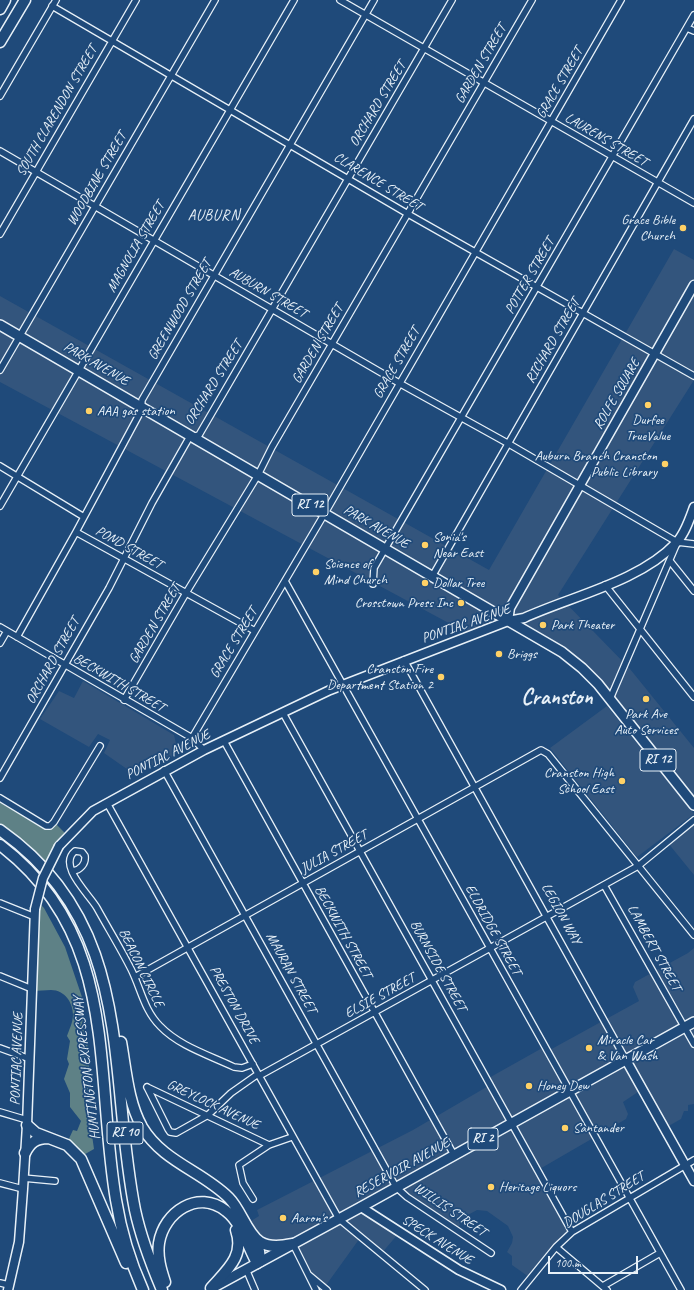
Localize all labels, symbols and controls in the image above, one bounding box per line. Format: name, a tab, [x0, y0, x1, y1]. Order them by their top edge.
street label: GARDEN STREET	[451, 21, 511, 107]
street label: SOUTH CLARENDON STREET	[13, 43, 101, 179]
street label: GRACE STREET	[533, 44, 587, 122]
street label: ORCHARD STREET	[346, 58, 410, 150]
street label: LAURENS STREET	[562, 110, 650, 170]
street label: WOODBINE STREET	[63, 129, 131, 229]
street label: CLARENCE STREET	[331, 149, 425, 215]
street label: MAGNOLIA STREET	[103, 199, 169, 295]
district label: AUBURN	[188, 207, 240, 225]
place label: Grace Bible Church	[621, 212, 675, 244]
marker: Grace Bible Church	[678, 223, 688, 233]
street label: POTTER STREET	[501, 235, 559, 317]
street label: GREENWOOD STREET	[144, 257, 216, 363]
street label: AUBURN STREET	[226, 264, 310, 322]
street label: RICHARD STREET	[522, 296, 584, 386]
street label: GARDEN STREET	[288, 301, 348, 387]
street label: GRACE STREET	[370, 324, 424, 402]
street label: ORCHARD STREET	[181, 338, 247, 428]
street label: PARK AVENUE	[60, 339, 132, 389]
street label: ROLFE SQUARE	[590, 356, 644, 432]
marker: Durfee TrueValue	[643, 400, 653, 410]
place label: AAA gas station	[97, 403, 175, 419]
marker: AAA gas station	[84, 406, 94, 416]
place label: Durfee TrueValue	[626, 412, 670, 444]
place label: Auburn Branch Cranston Public Library	[535, 448, 657, 480]
marker: Auburn Branch Cranston Public Library	[660, 459, 670, 469]
road number: RI 12	[292, 494, 328, 516]
street label: PARK AVENUE	[340, 502, 412, 552]
street label: POND STREET	[93, 523, 165, 573]
place label: Sonia's Near East	[433, 529, 483, 562]
marker: Sonia's Near East	[420, 540, 430, 550]
place label: Science of Mind Church	[324, 556, 387, 588]
marker: Science of Mind Church	[311, 567, 321, 577]
place label: Dollar Tree	[433, 575, 484, 591]
marker: Dollar Tree	[420, 578, 430, 588]
street label: GARDEN STREET	[125, 581, 185, 667]
place label: Crosstown Press Inc	[355, 595, 453, 611]
marker: Crosstown Press Inc	[456, 598, 466, 608]
street label: PONTIAC AVENUE	[419, 601, 513, 647]
street label: GRACE STREET	[206, 605, 262, 681]
street label: ORCHARD STREET	[22, 615, 84, 707]
place label: Park Theater	[551, 617, 614, 633]
marker: Park Theater	[538, 620, 548, 630]
place label: Briggs	[507, 646, 537, 662]
marker: Briggs	[494, 649, 504, 659]
street label: BECKWITH STREET	[70, 650, 168, 716]
place label: Cranston Fire Department Station 2	[327, 661, 433, 694]
marker: Cranston Fire Department Station 2	[436, 672, 446, 682]
district label: Cranston	[521, 685, 593, 711]
marker: Park Ave Auto Services	[641, 694, 651, 704]
place label: Park Ave Auto Services	[615, 706, 677, 738]
street label: PONTIAC AVENUE	[123, 726, 213, 784]
road number: RI 12	[640, 749, 676, 771]
place label: Cranston High School East	[544, 765, 614, 798]
marker: Cranston High School East	[617, 776, 627, 786]
street label: JULIA STREET	[298, 827, 370, 877]
street label: LEGION WAY	[537, 881, 585, 947]
street label: ELDRIDGE STREET	[461, 882, 525, 978]
street label: BECKWITH STREET	[311, 883, 375, 981]
street label: LAMBERT STREET	[623, 902, 685, 994]
street label: BURNSIDE STREET	[406, 917, 470, 1015]
street label: BEACON CIRCLE	[115, 926, 167, 1010]
street label: MAURAN STREET	[262, 930, 320, 1016]
street label: PRESTON DRIVE	[206, 963, 262, 1047]
street label: ELSIE STREET	[342, 970, 418, 1022]
street label: HUNTINGTON EXPRESSWAY	[70, 995, 104, 1141]
street label: PONTIAC AVENUE	[7, 1012, 27, 1106]
place label: Miracle Car & Van Wash	[597, 1032, 658, 1064]
marker: Miracle Car & Van Wash	[584, 1043, 594, 1053]
street label: GREYLOCK AVENUE	[164, 1076, 262, 1134]
place label: Honey Dew	[537, 1078, 589, 1094]
marker: Honey Dew	[524, 1081, 534, 1091]
place label: Santander	[573, 1120, 624, 1136]
road number: RI 10	[107, 1122, 143, 1144]
marker: Santander	[560, 1123, 570, 1133]
road number: RI 2	[468, 1128, 498, 1150]
street label: RESERVOIR AVENUE	[351, 1135, 453, 1201]
street label: DOUGLAS STREET	[560, 1168, 648, 1232]
place label: Heritage Liquors	[499, 1179, 576, 1195]
street label: WILLIS STREET	[410, 1180, 490, 1240]
marker: Heritage Liquors	[486, 1182, 496, 1192]
place label: Aaron's	[291, 1210, 327, 1226]
street label: SPECK AVENUE	[398, 1212, 476, 1268]
marker: Aaron's	[278, 1213, 288, 1223]
scale bar	[550, 1248, 640, 1274]
text: 100 m	[555, 1255, 581, 1271]

